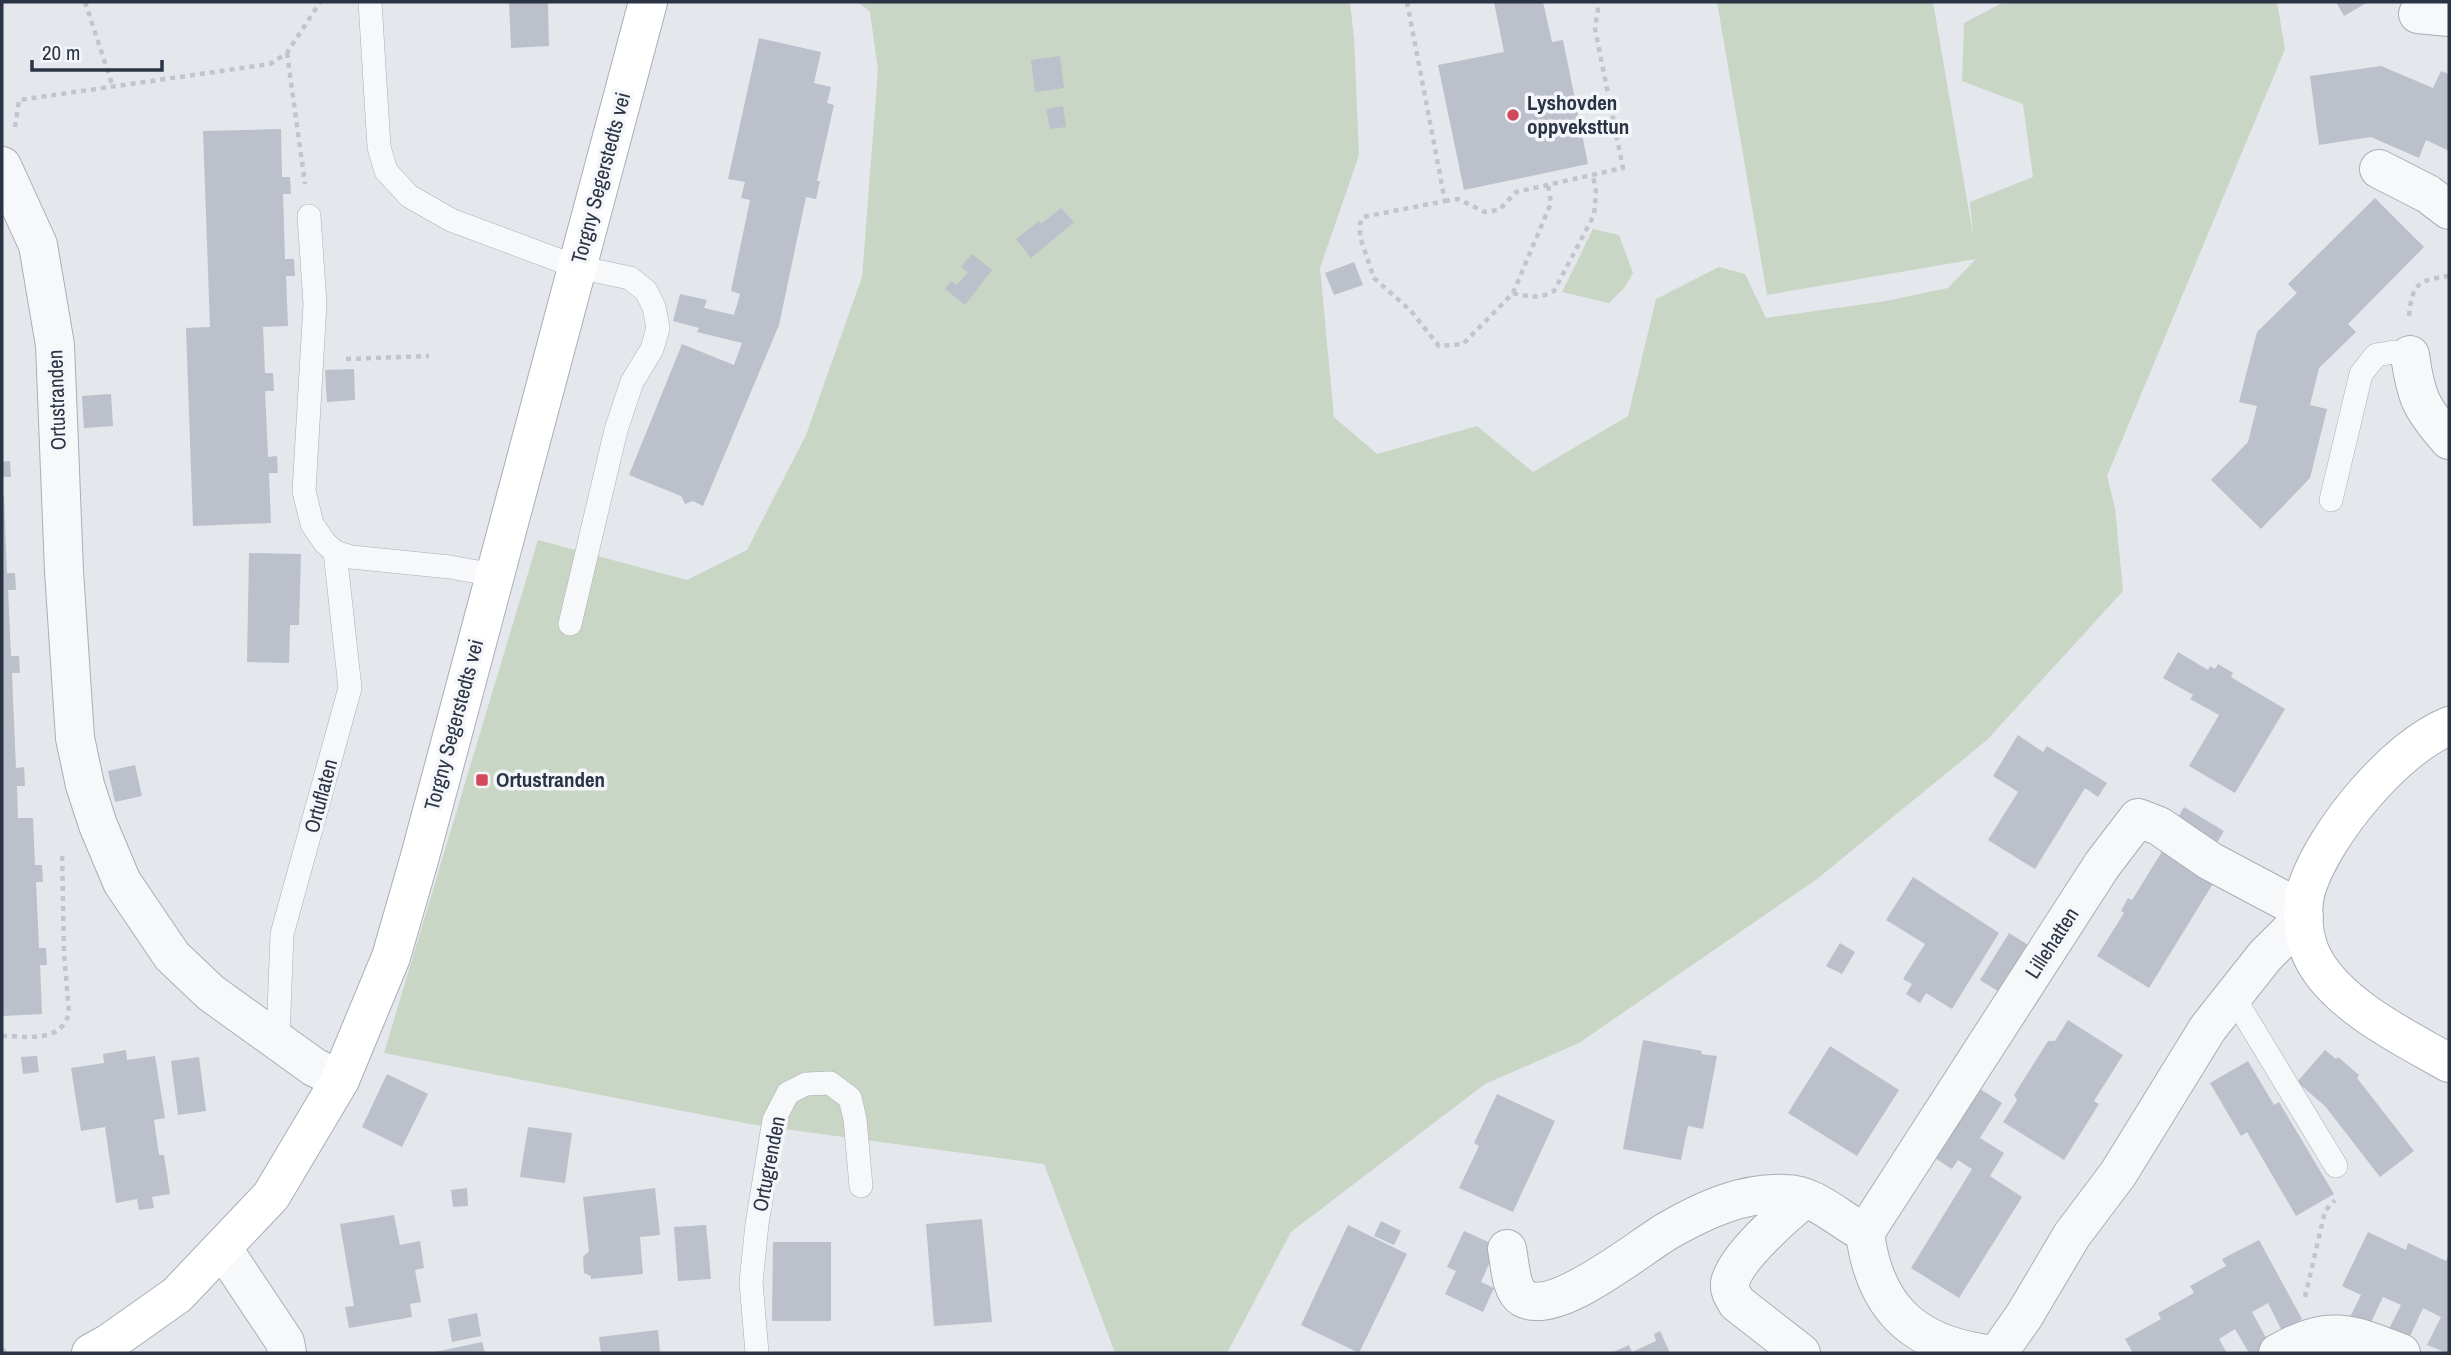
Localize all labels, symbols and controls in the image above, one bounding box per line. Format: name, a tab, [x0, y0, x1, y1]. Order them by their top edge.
scale bar	[32, 28, 161, 72]
text: 20 m	[42, 38, 80, 67]
place label: Lyshovden oppveksttun	[1527, 88, 1629, 141]
street label: Torgny Segerstedts vei	[564, 89, 637, 267]
marker: Lyshovden oppveksttun	[1505, 107, 1521, 123]
street label: Ortustranden	[40, 349, 73, 451]
street label: Torgny Segerstedts vei	[417, 636, 490, 814]
street label: Ortuflaten	[297, 756, 344, 836]
place label: Ortustranden	[496, 765, 605, 794]
marker: Ortustranden	[474, 772, 490, 788]
street label: Lillehatten	[2018, 902, 2085, 984]
street label: Ortugrenden	[745, 1114, 792, 1214]

